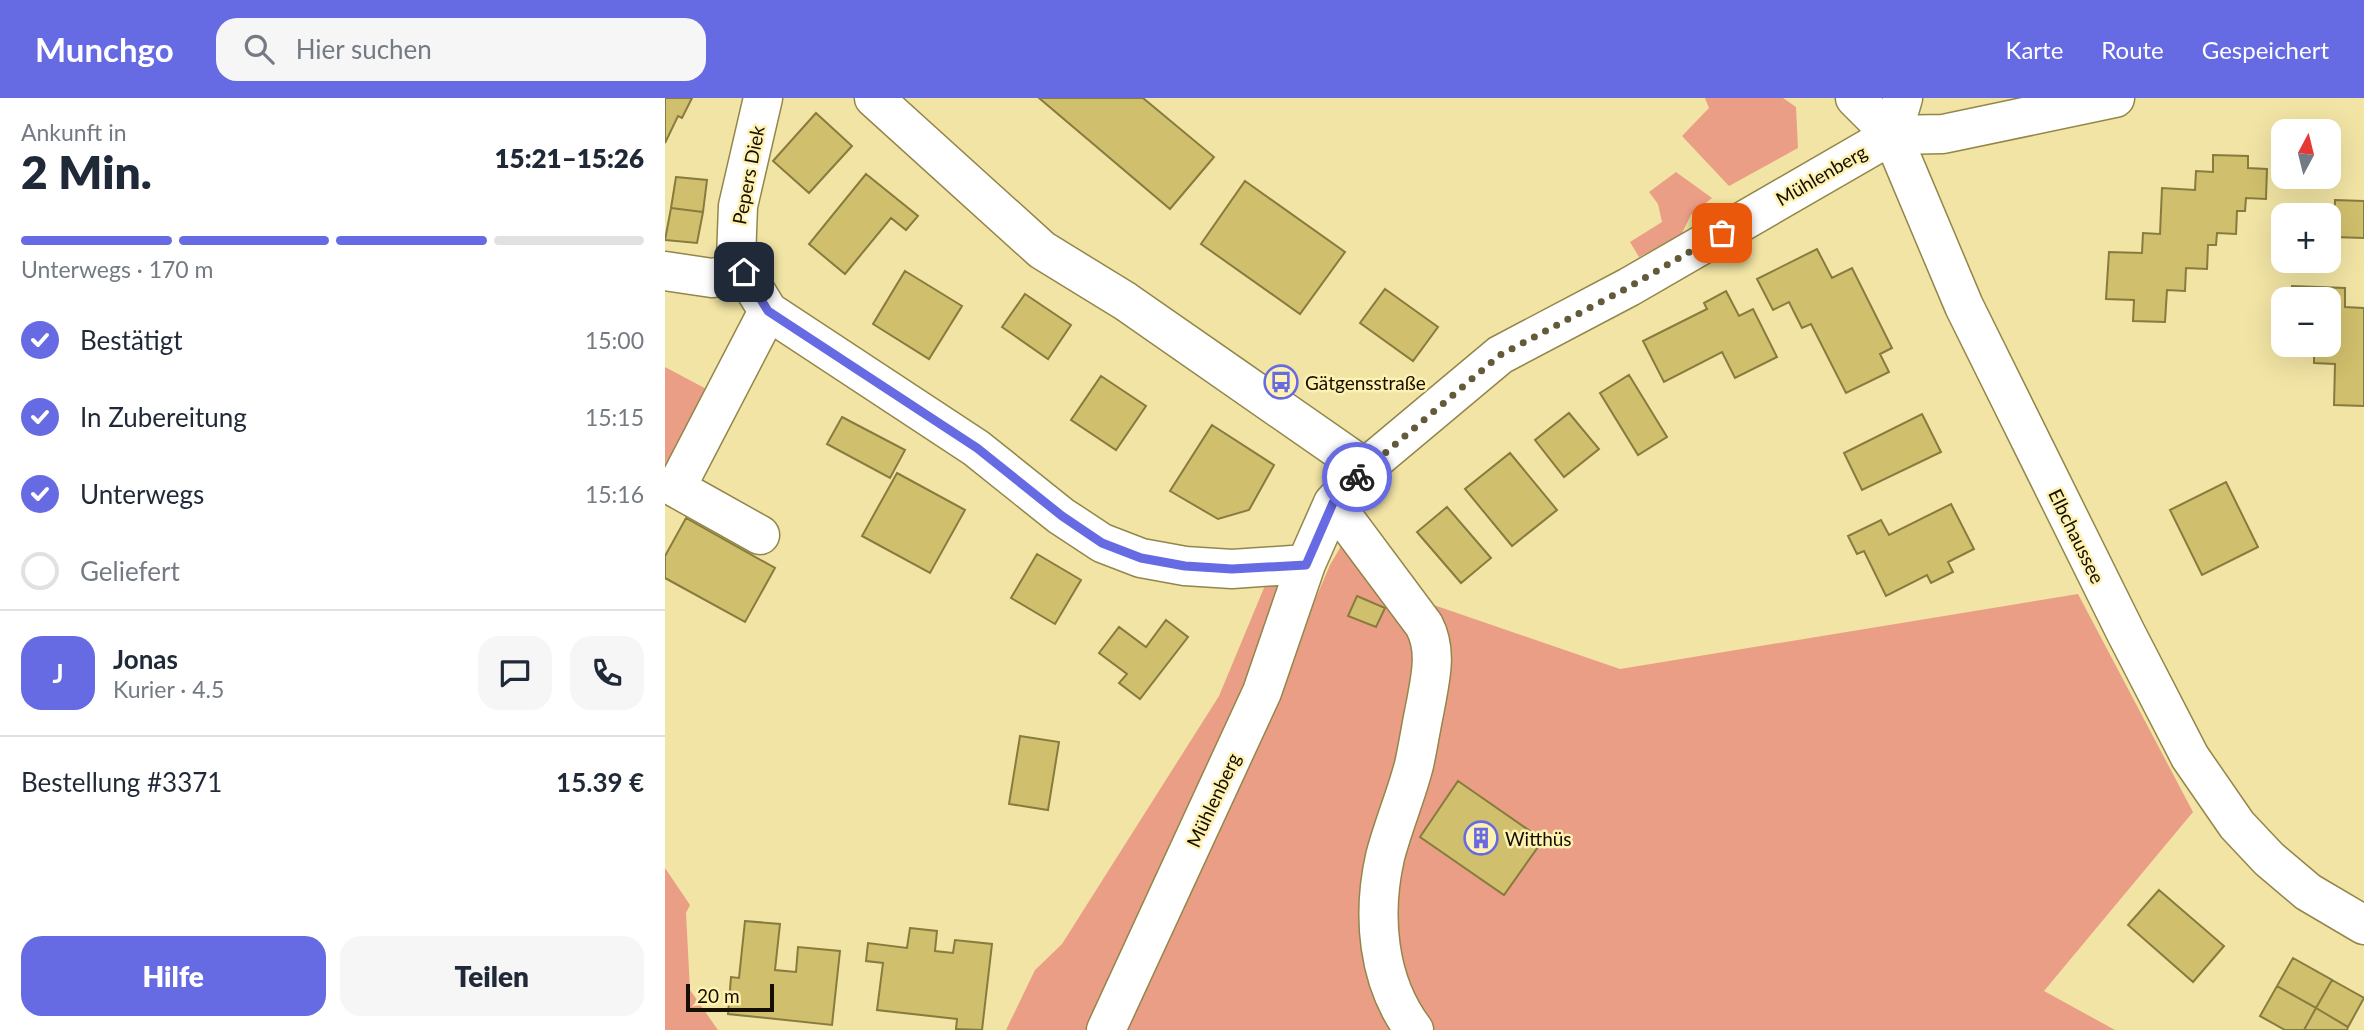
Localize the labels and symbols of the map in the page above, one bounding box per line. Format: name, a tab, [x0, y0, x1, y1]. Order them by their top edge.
north arrow	[2271, 119, 2341, 189]
street label: Pepers Diek	[727, 123, 769, 226]
street label: Mühlenberg	[1771, 140, 1871, 210]
pin	[1692, 203, 1752, 263]
pin	[714, 242, 774, 302]
bus stop icon: Gätgensstraße	[1262, 363, 1300, 401]
place label: Gätgensstraße	[1305, 371, 1426, 394]
courier	[1322, 442, 1392, 512]
street label: Elbchaussee	[2044, 485, 2110, 587]
street label: Mühlenberg	[1181, 749, 1245, 851]
building icon: Witthüs	[1462, 819, 1500, 857]
place label: Witthüs	[1505, 827, 1572, 850]
scale bar	[686, 981, 773, 1013]

